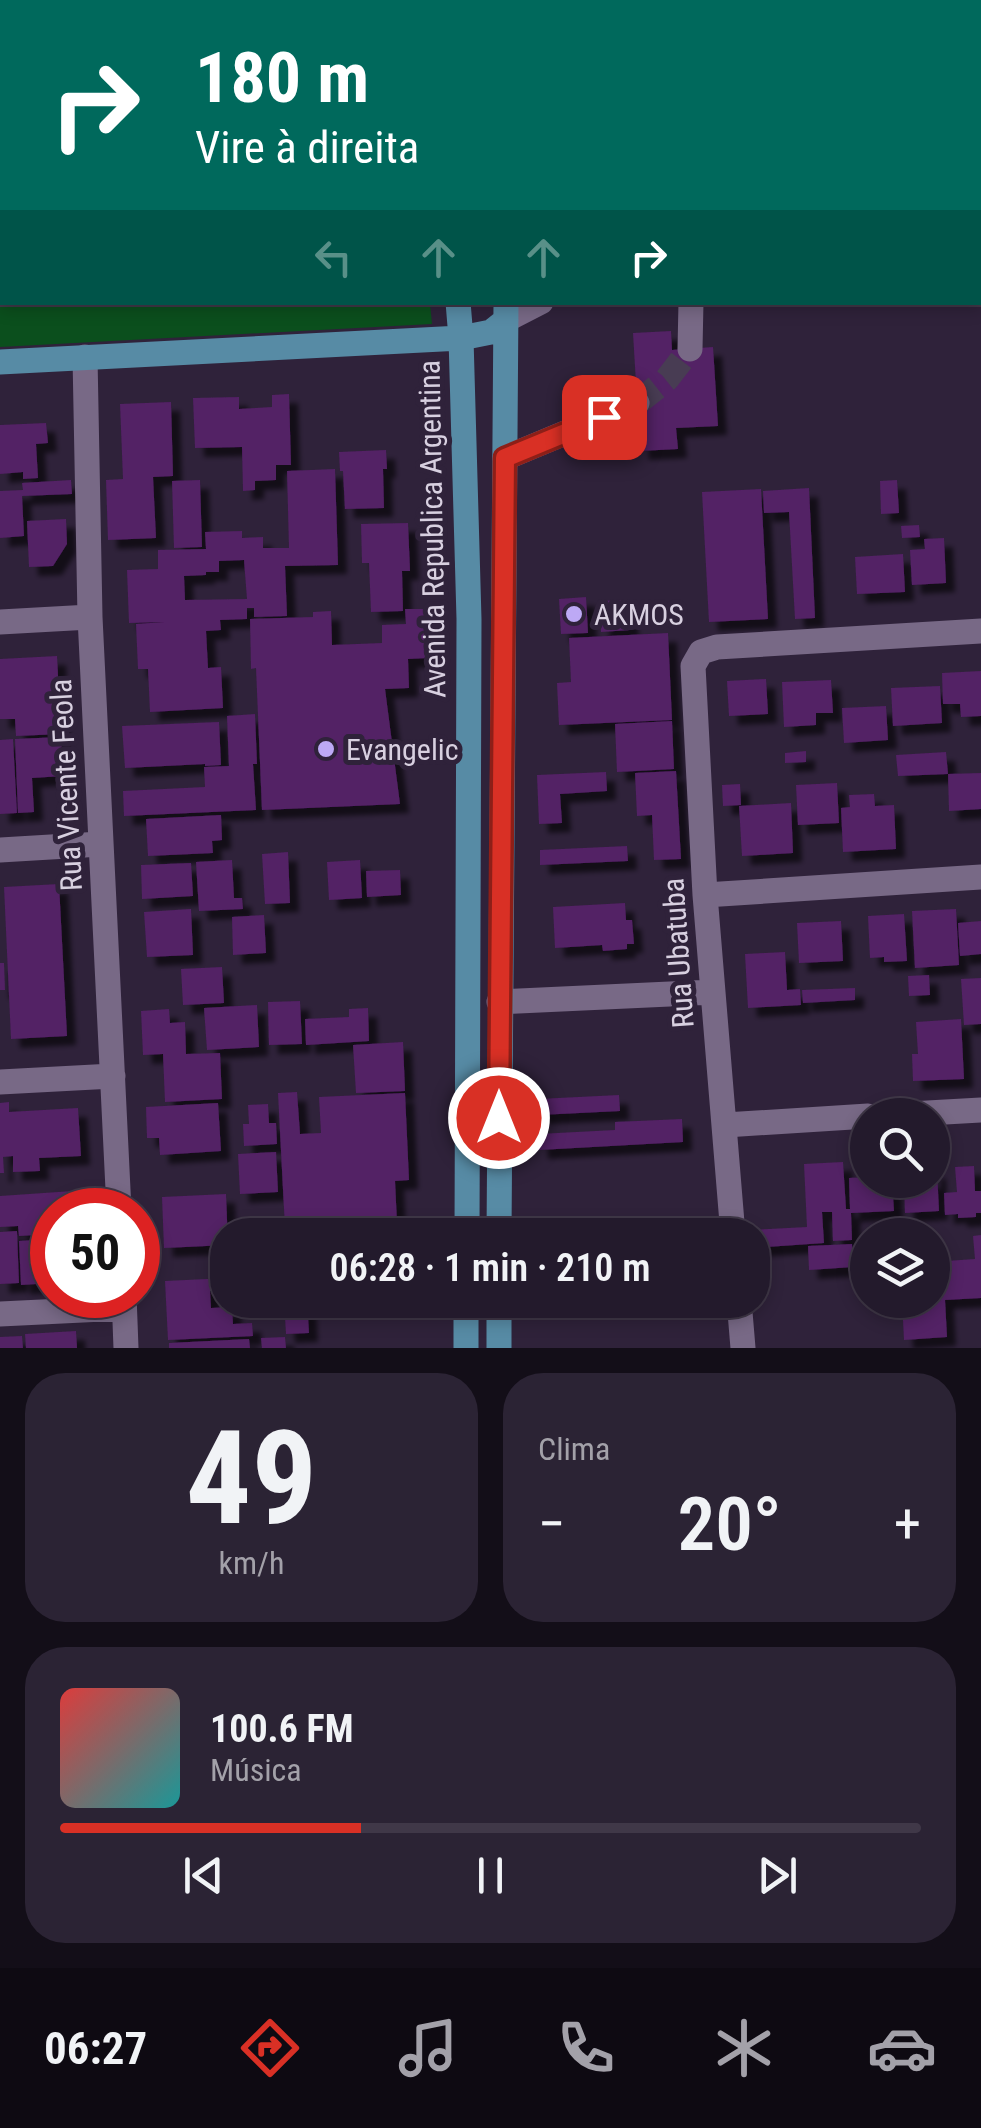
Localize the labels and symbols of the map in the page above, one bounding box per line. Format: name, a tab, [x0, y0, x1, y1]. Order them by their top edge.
street label: Avenida Republica Argentina	[412, 360, 452, 698]
pin	[562, 375, 647, 460]
place label: AKMOS	[594, 597, 684, 632]
marker: AKMOS	[563, 603, 585, 625]
street label: Rua Vicente Feola	[43, 678, 89, 892]
place label: Evangelic	[346, 732, 459, 767]
marker: Evangelic	[315, 738, 337, 760]
street label: Rua Ubatuba	[655, 877, 701, 1029]
position arrow	[447, 1066, 551, 1170]
speed limit sign: 50	[30, 1188, 160, 1318]

